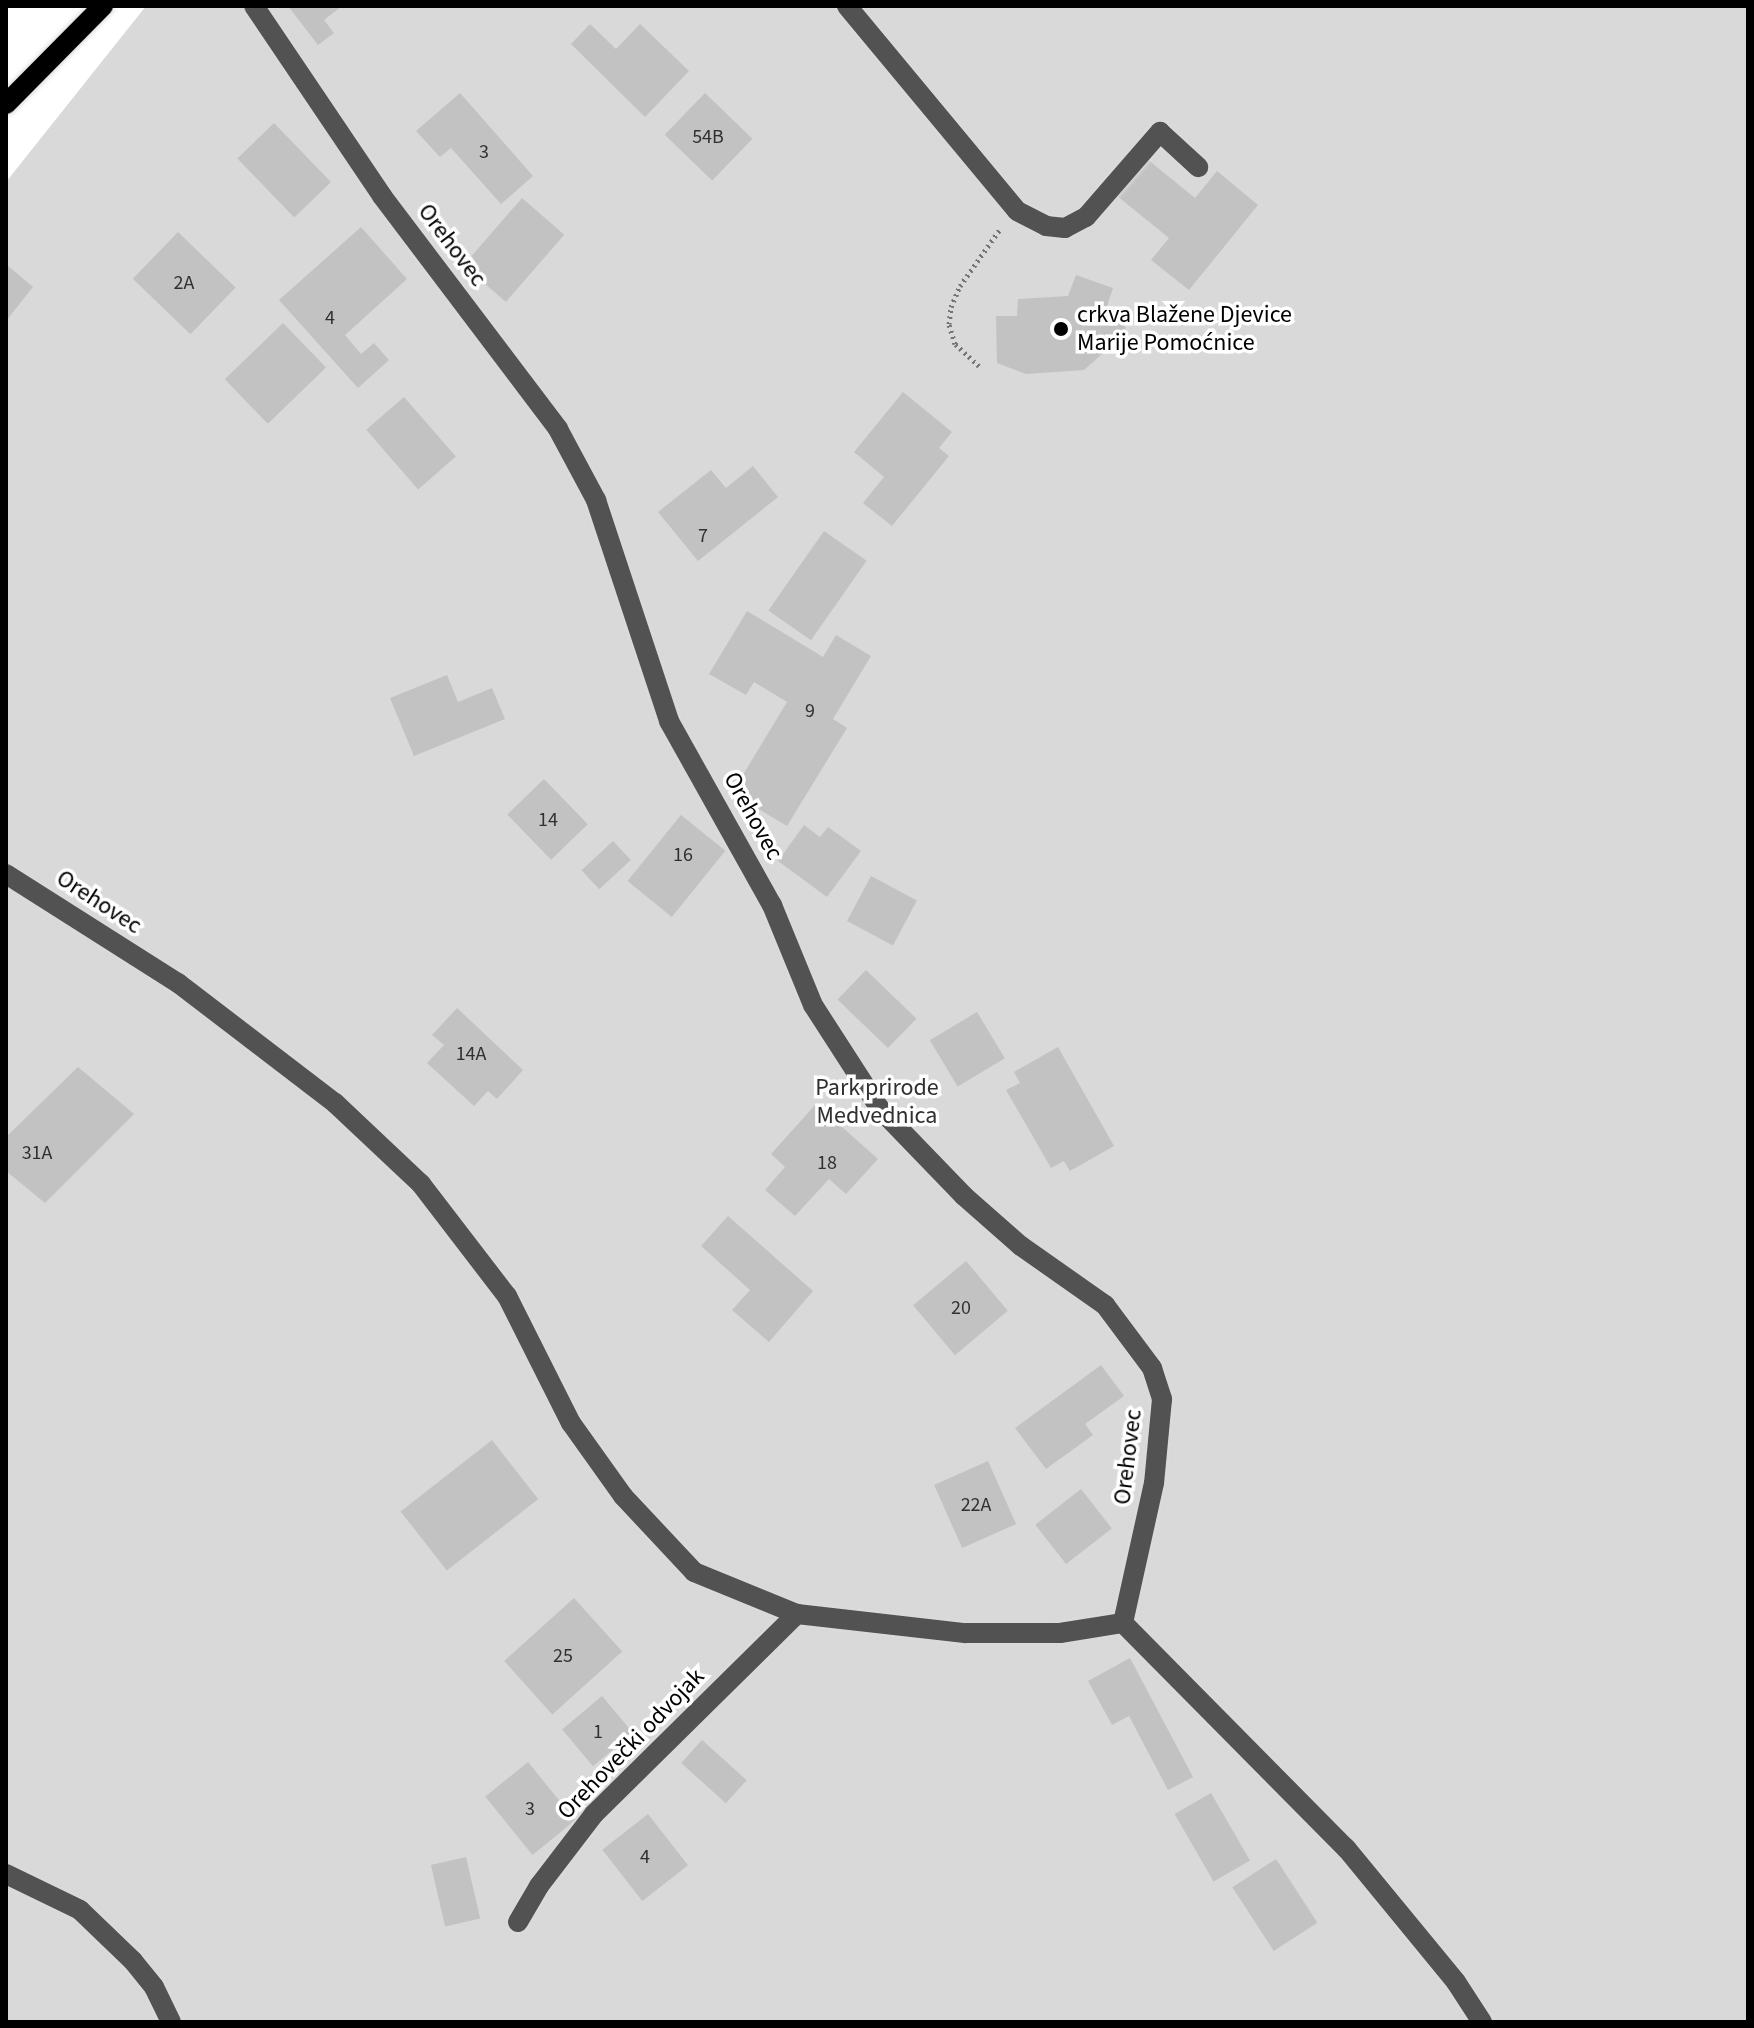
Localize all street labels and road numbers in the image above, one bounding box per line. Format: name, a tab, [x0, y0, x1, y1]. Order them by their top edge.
street label: Orehovec	[412, 198, 492, 292]
street label: Orehovec	[717, 767, 789, 865]
street label: Orehovec	[51, 864, 147, 940]
street label: Orehovec	[1108, 1408, 1148, 1506]
street label: Orehovečki odvojak	[552, 1662, 710, 1826]

